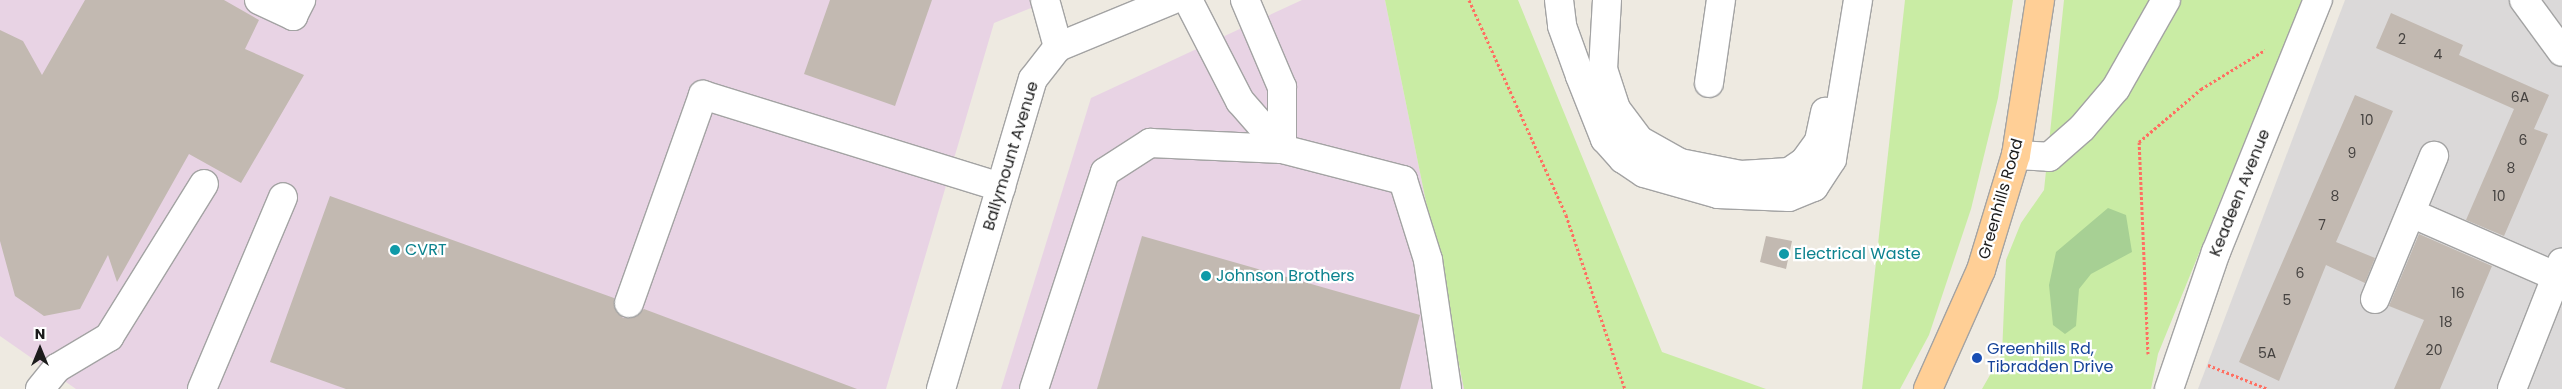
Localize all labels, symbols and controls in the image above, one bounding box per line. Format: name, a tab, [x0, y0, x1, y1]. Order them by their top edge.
house number: 2	[2398, 31, 2406, 47]
house number: 4	[2434, 46, 2442, 62]
street label: Ballymount Avenue	[979, 79, 1043, 233]
house number: 6A	[2511, 89, 2529, 105]
house number: 10	[2360, 112, 2374, 128]
street label: Keadeen Avenue	[2206, 127, 2274, 259]
house number: 6	[2519, 132, 2527, 148]
street label: Greenhills Road	[1975, 136, 2027, 262]
house number: 9	[2348, 145, 2356, 161]
house number: 8	[2507, 160, 2515, 176]
house number: 8	[2331, 188, 2339, 204]
house number: 10	[2492, 188, 2506, 204]
house number: 7	[2318, 217, 2326, 233]
place label: CVRT	[405, 240, 447, 260]
marker: CVRT	[389, 244, 401, 256]
place label: Electrical Waste	[1794, 244, 1921, 264]
marker: Electrical Waste	[1778, 248, 1790, 260]
house number: 6	[2296, 265, 2304, 281]
place label: Johnson Brothers	[1216, 266, 1355, 286]
marker: Johnson Brothers	[1200, 270, 1212, 282]
house number: 16	[2451, 285, 2465, 301]
house number: 5	[2283, 292, 2291, 308]
house number: 18	[2439, 314, 2453, 330]
north arrow	[15, 324, 65, 374]
text: N	[35, 324, 45, 344]
place label: Greenhills Rd, Tibradden Drive	[1987, 339, 2113, 377]
house number: 20	[2426, 342, 2442, 358]
house number: 5A	[2258, 345, 2276, 361]
marker: Greenhills Rd, Tibradden Drive	[1971, 352, 1983, 364]

